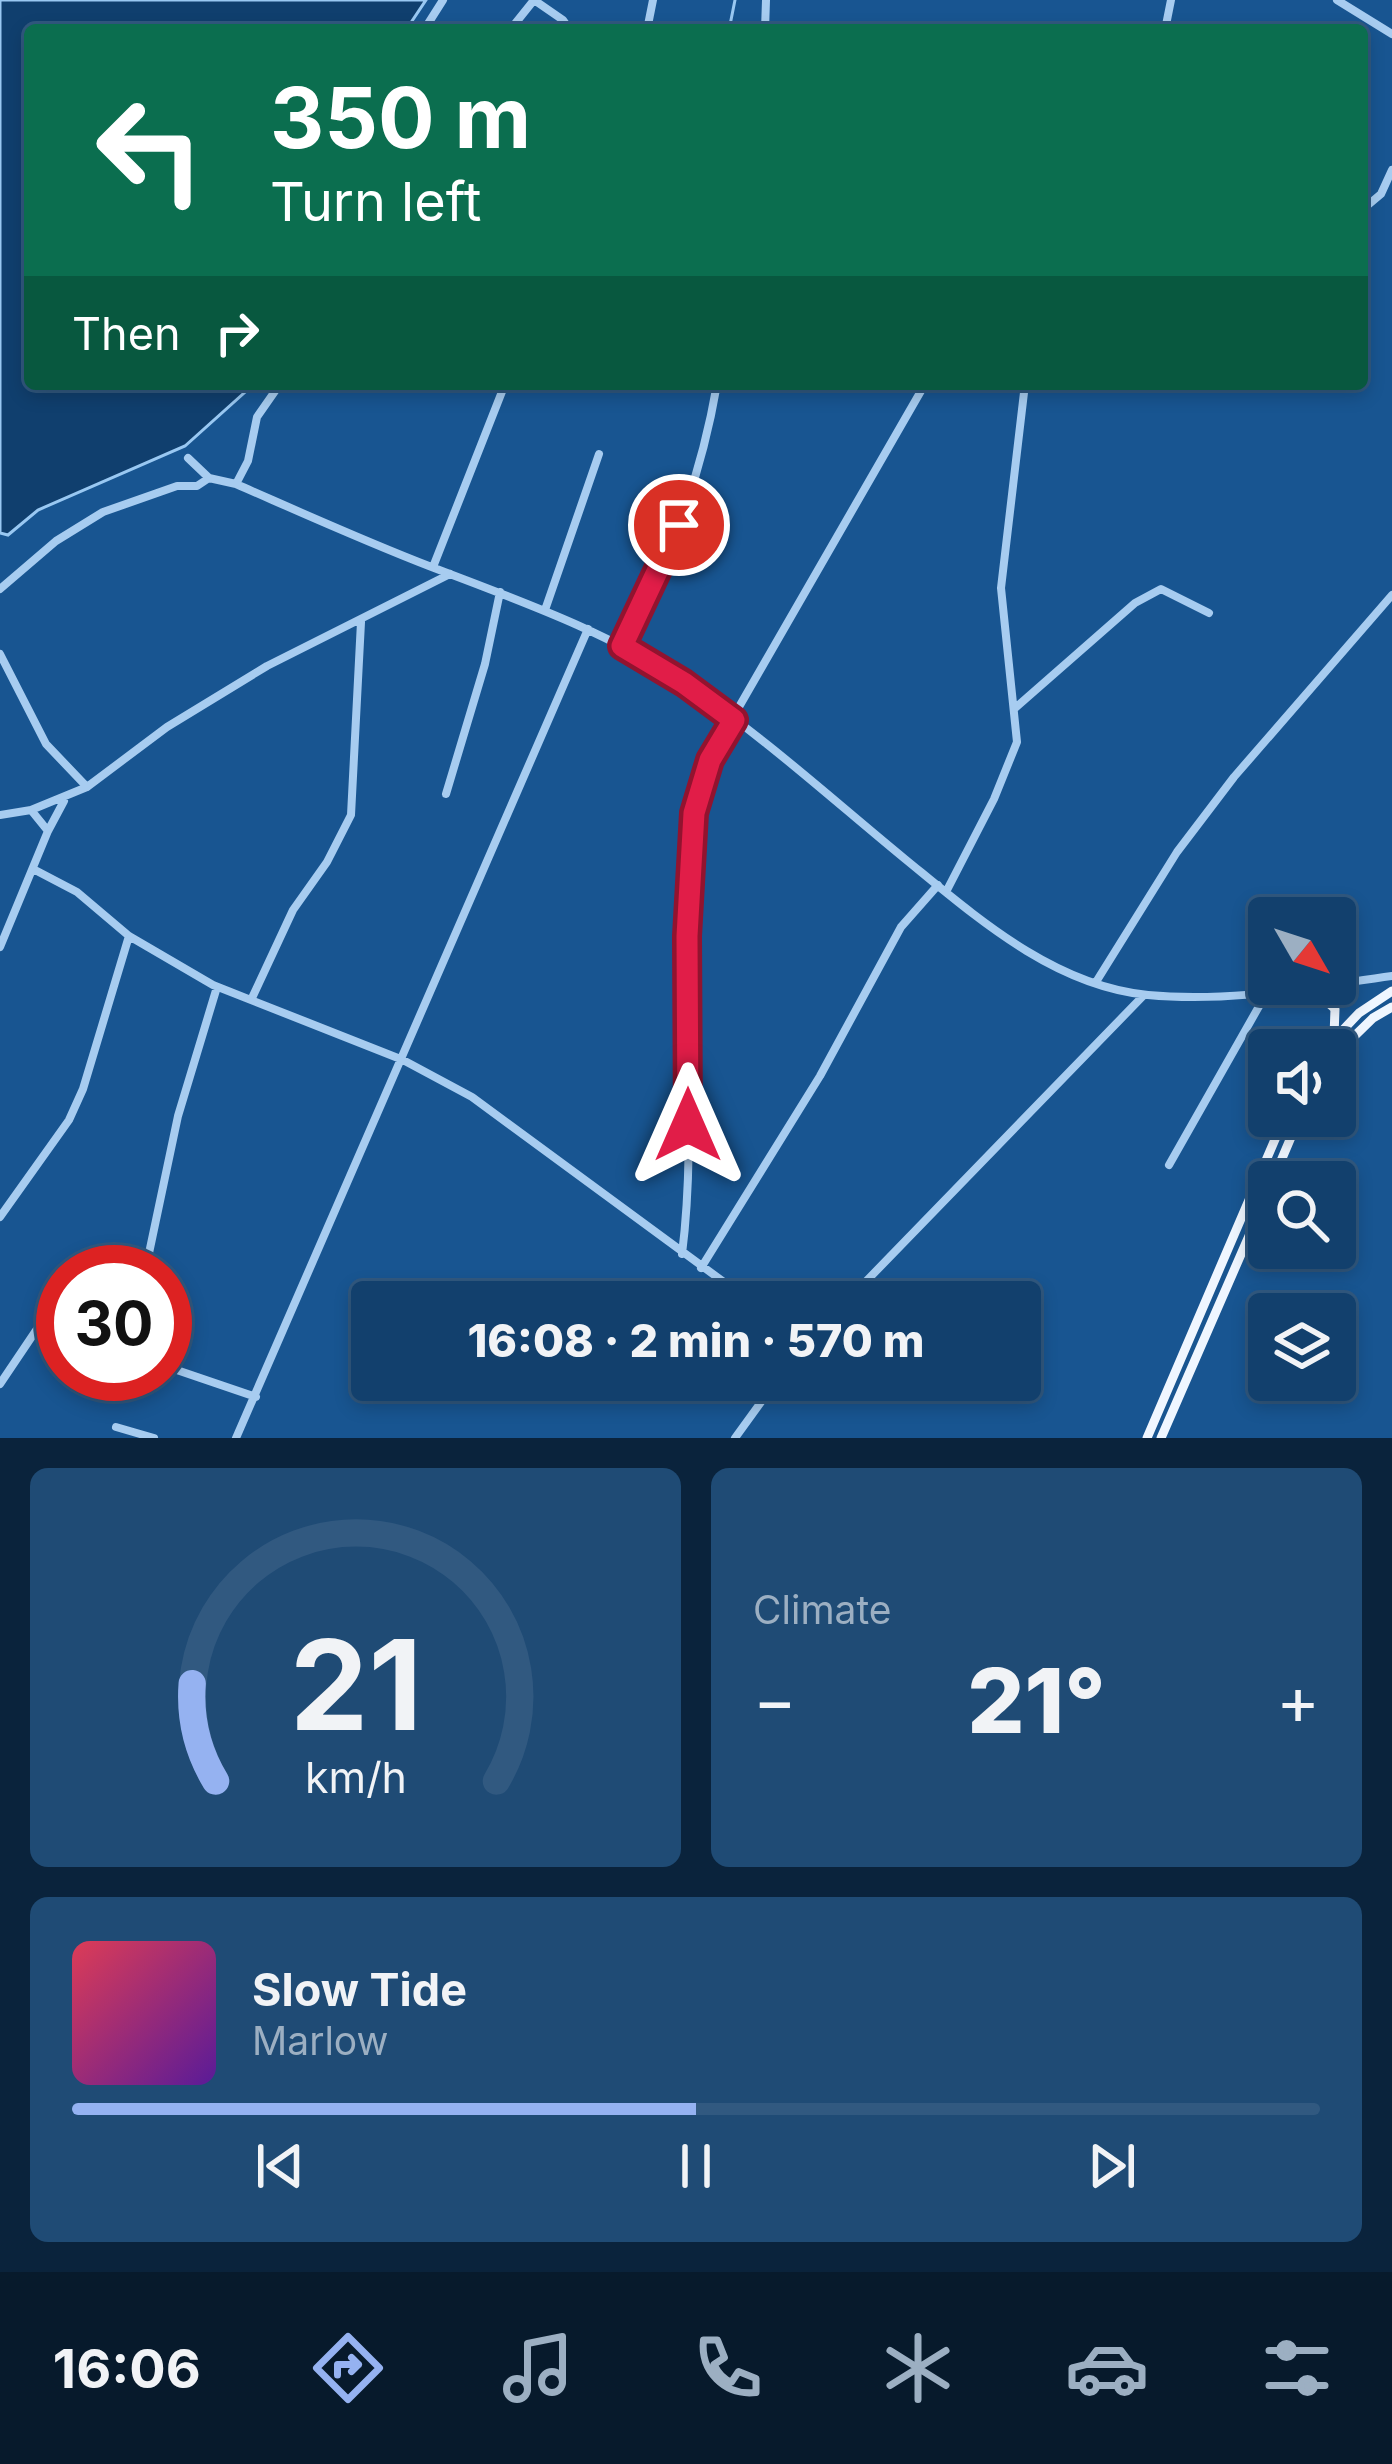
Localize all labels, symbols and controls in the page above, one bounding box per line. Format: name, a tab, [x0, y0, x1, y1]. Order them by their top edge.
text: 350 m	[270, 67, 531, 168]
icon: left	[72, 72, 228, 228]
text: Turn left	[270, 169, 481, 234]
icon: right	[204, 300, 270, 366]
text: Then	[72, 306, 180, 361]
pin	[628, 474, 730, 576]
icon: arrive	[646, 492, 712, 558]
north arrow	[1248, 897, 1356, 1005]
map controls	[1248, 897, 1356, 1401]
button: sound	[1248, 1029, 1356, 1137]
position arrow	[625, 1062, 751, 1188]
button: search	[1248, 1161, 1356, 1269]
speed limit sign: 30	[36, 1245, 192, 1401]
button: layers	[1248, 1293, 1356, 1401]
text: 16:08 · 2 min · 570 m	[467, 1313, 925, 1368]
text: Climate	[753, 1586, 892, 1633]
text: 21	[289, 1609, 422, 1760]
text: 21°	[967, 1646, 1106, 1755]
text: −	[753, 1660, 797, 1740]
text: +	[1276, 1660, 1320, 1740]
text: km/h	[305, 1750, 406, 1802]
text: Slow Tide	[252, 1962, 467, 2017]
text: Marlow	[252, 2017, 388, 2064]
icon: previous	[247, 2133, 313, 2199]
icon: pause	[663, 2133, 729, 2199]
icon: next	[1079, 2133, 1145, 2199]
icon: directions	[306, 2326, 390, 2410]
icon: music	[496, 2326, 580, 2410]
icon: phone	[686, 2326, 770, 2410]
icon: climate	[876, 2326, 960, 2410]
icon: car	[1065, 2326, 1149, 2410]
icon: filters	[1255, 2326, 1339, 2410]
text: 16:06	[53, 2336, 201, 2401]

